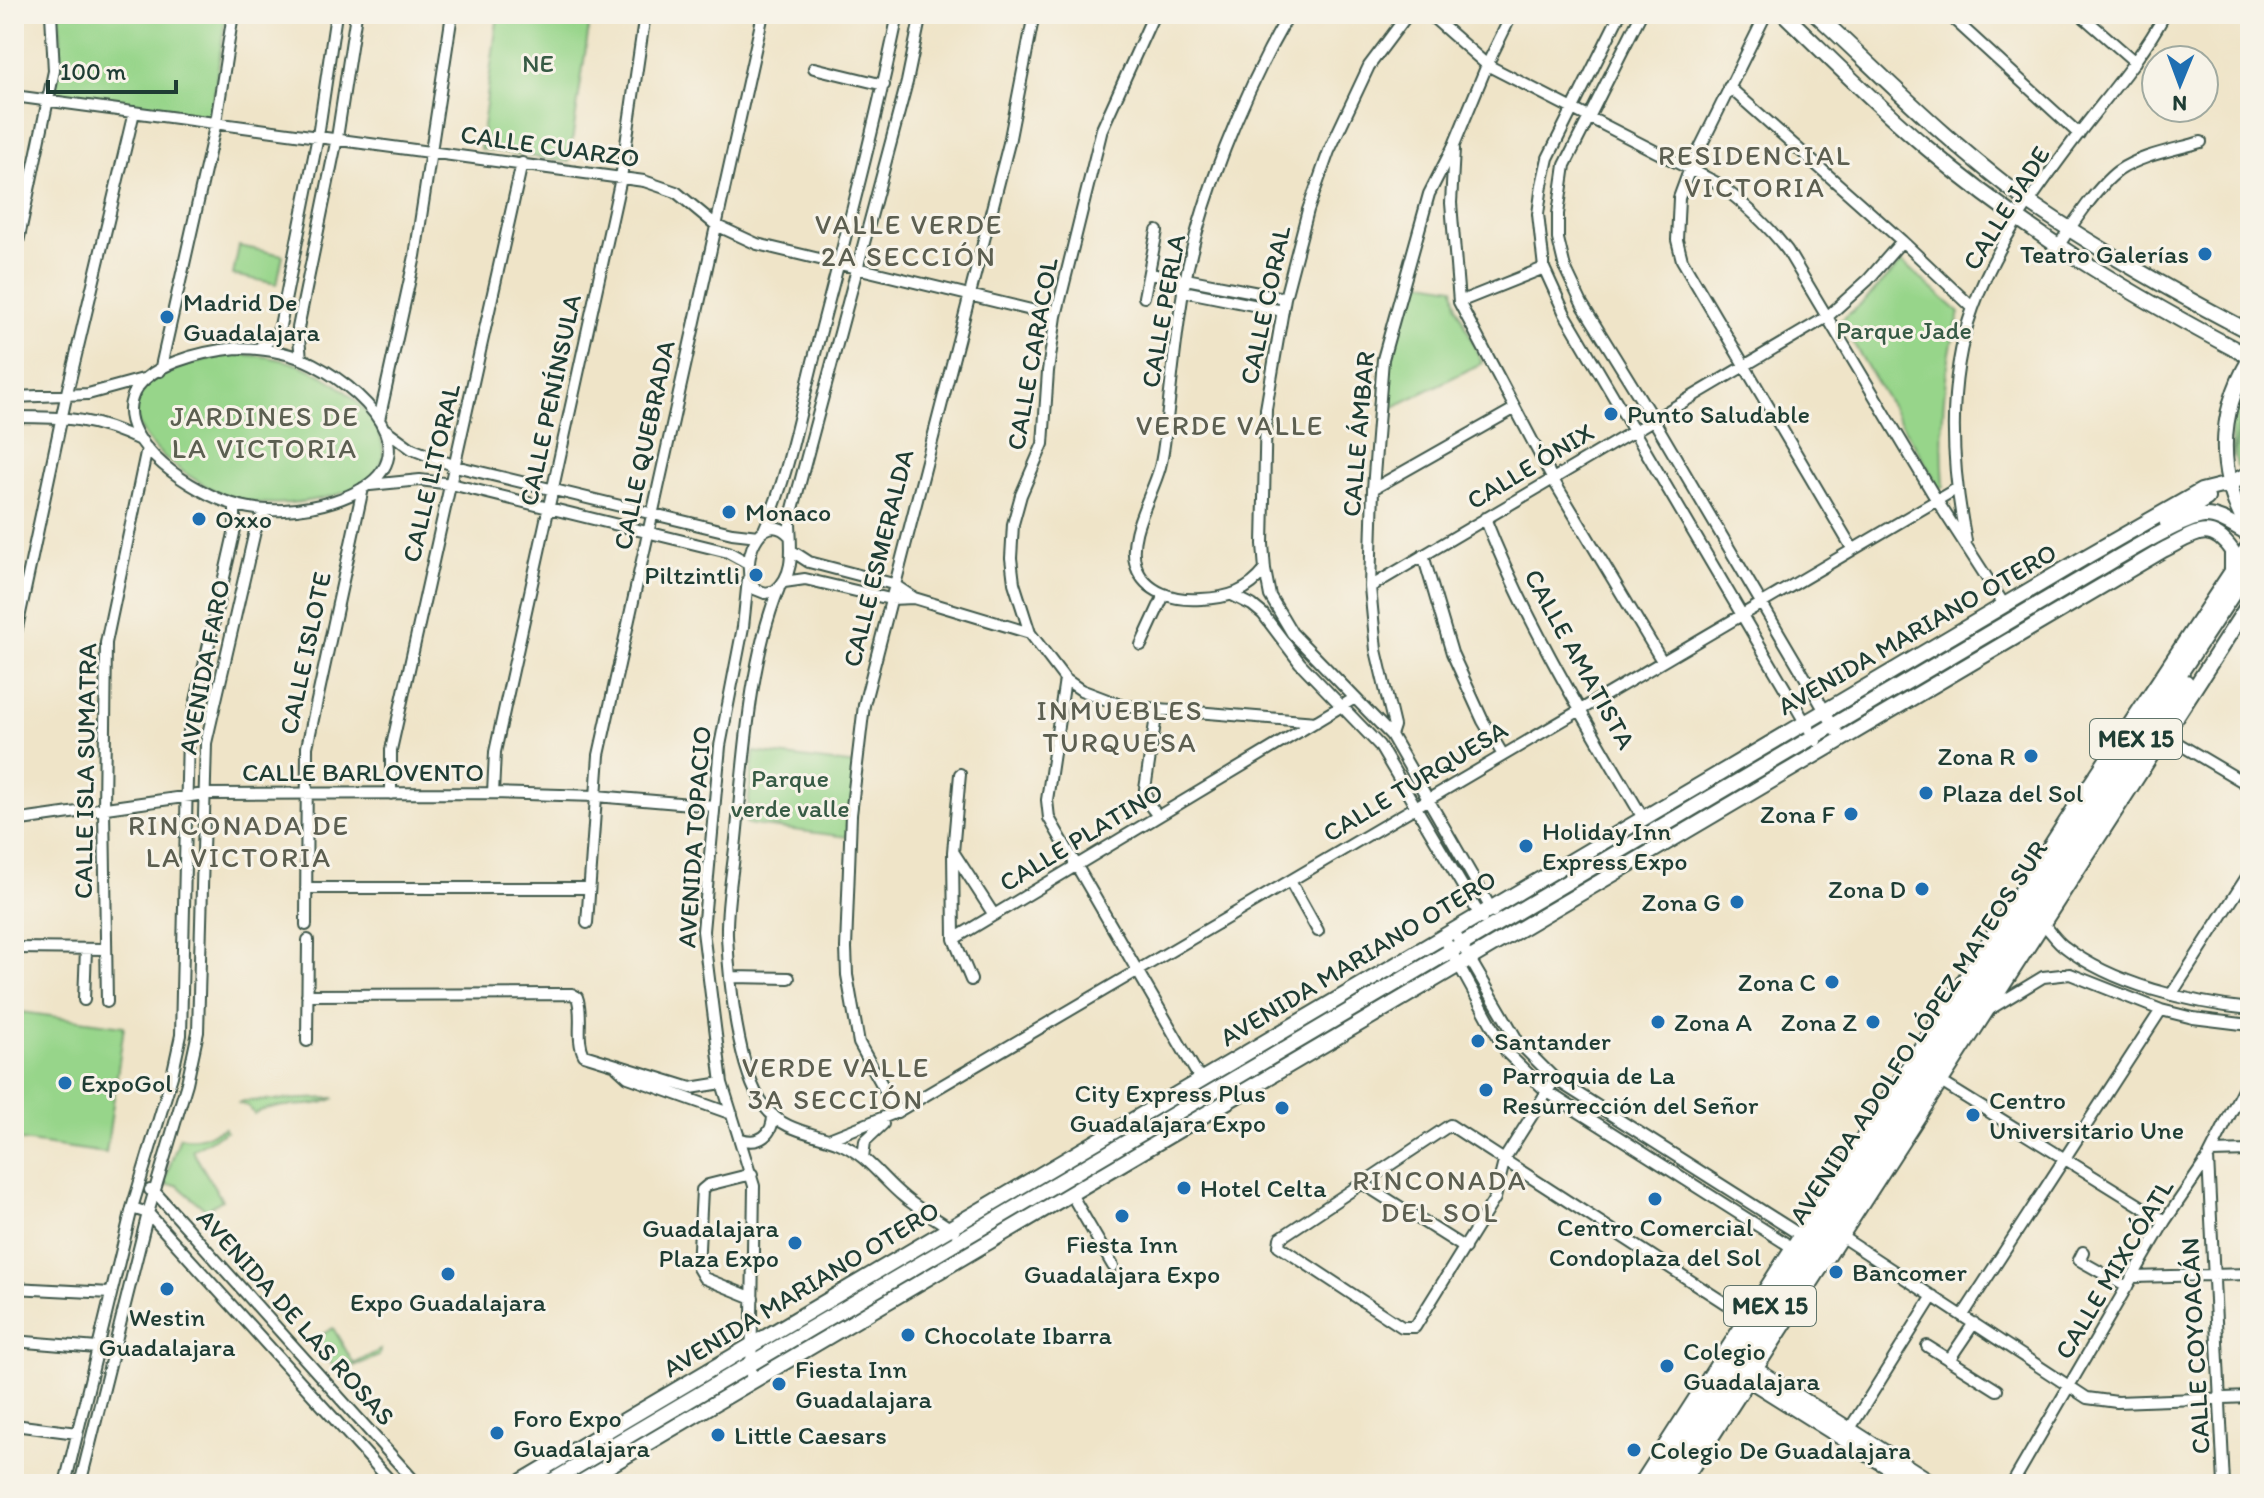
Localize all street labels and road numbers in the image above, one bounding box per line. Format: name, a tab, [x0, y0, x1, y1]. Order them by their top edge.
street label: CALLE CUARZO	[458, 118, 642, 174]
street label: CALLE JADE	[1955, 140, 2057, 276]
street label: CALLE CORAL	[1233, 223, 1297, 387]
street label: CALLE PERLA	[1134, 231, 1192, 390]
street label: CALLE CARACOL	[999, 255, 1065, 453]
street label: CALLE PENÍNSULA	[512, 291, 588, 509]
street label: CALLE QUEBRADA	[606, 337, 682, 553]
street label: CALLE ÁMBAR	[1335, 350, 1381, 518]
street label: CALLE LITORAL	[395, 381, 467, 565]
street label: CALLE ÓNIX	[1461, 416, 1599, 516]
street label: CALLE ESMERALDA	[835, 445, 921, 670]
street label: AVENIDA MARIANO OTERO	[1772, 536, 2062, 722]
street label: CALLE AMATISTA	[1517, 563, 1643, 755]
street label: CALLE ISLOTE	[272, 569, 338, 737]
street label: AVENIDA FARO	[171, 577, 237, 757]
street label: CALLE ISLA SUMATRA	[67, 642, 103, 899]
street label: CALLE TURQUESA	[1317, 713, 1513, 849]
road number: MEX 15	[2090, 719, 2182, 759]
street label: AVENIDA TOPACIO	[670, 725, 718, 949]
street label: CALLE BARLOVENTO	[242, 756, 484, 788]
street label: CALLE PLATINO	[993, 776, 1169, 898]
street label: AVENIDA ADOLFO LÓPEZ MATEOS SUR	[1782, 834, 2054, 1230]
street label: AVENIDA MARIANO OTERO	[1214, 863, 1502, 1053]
street label: CALLE MIXCÓATL	[2048, 1173, 2180, 1365]
street label: AVENIDA MARIANO OTERO	[657, 1194, 945, 1384]
street label: AVENIDA DE LAS ROSAS	[190, 1202, 402, 1432]
street label: CALLE COYOACÁN	[2173, 1237, 2217, 1455]
road number: MEX 15	[1724, 1286, 1816, 1326]

